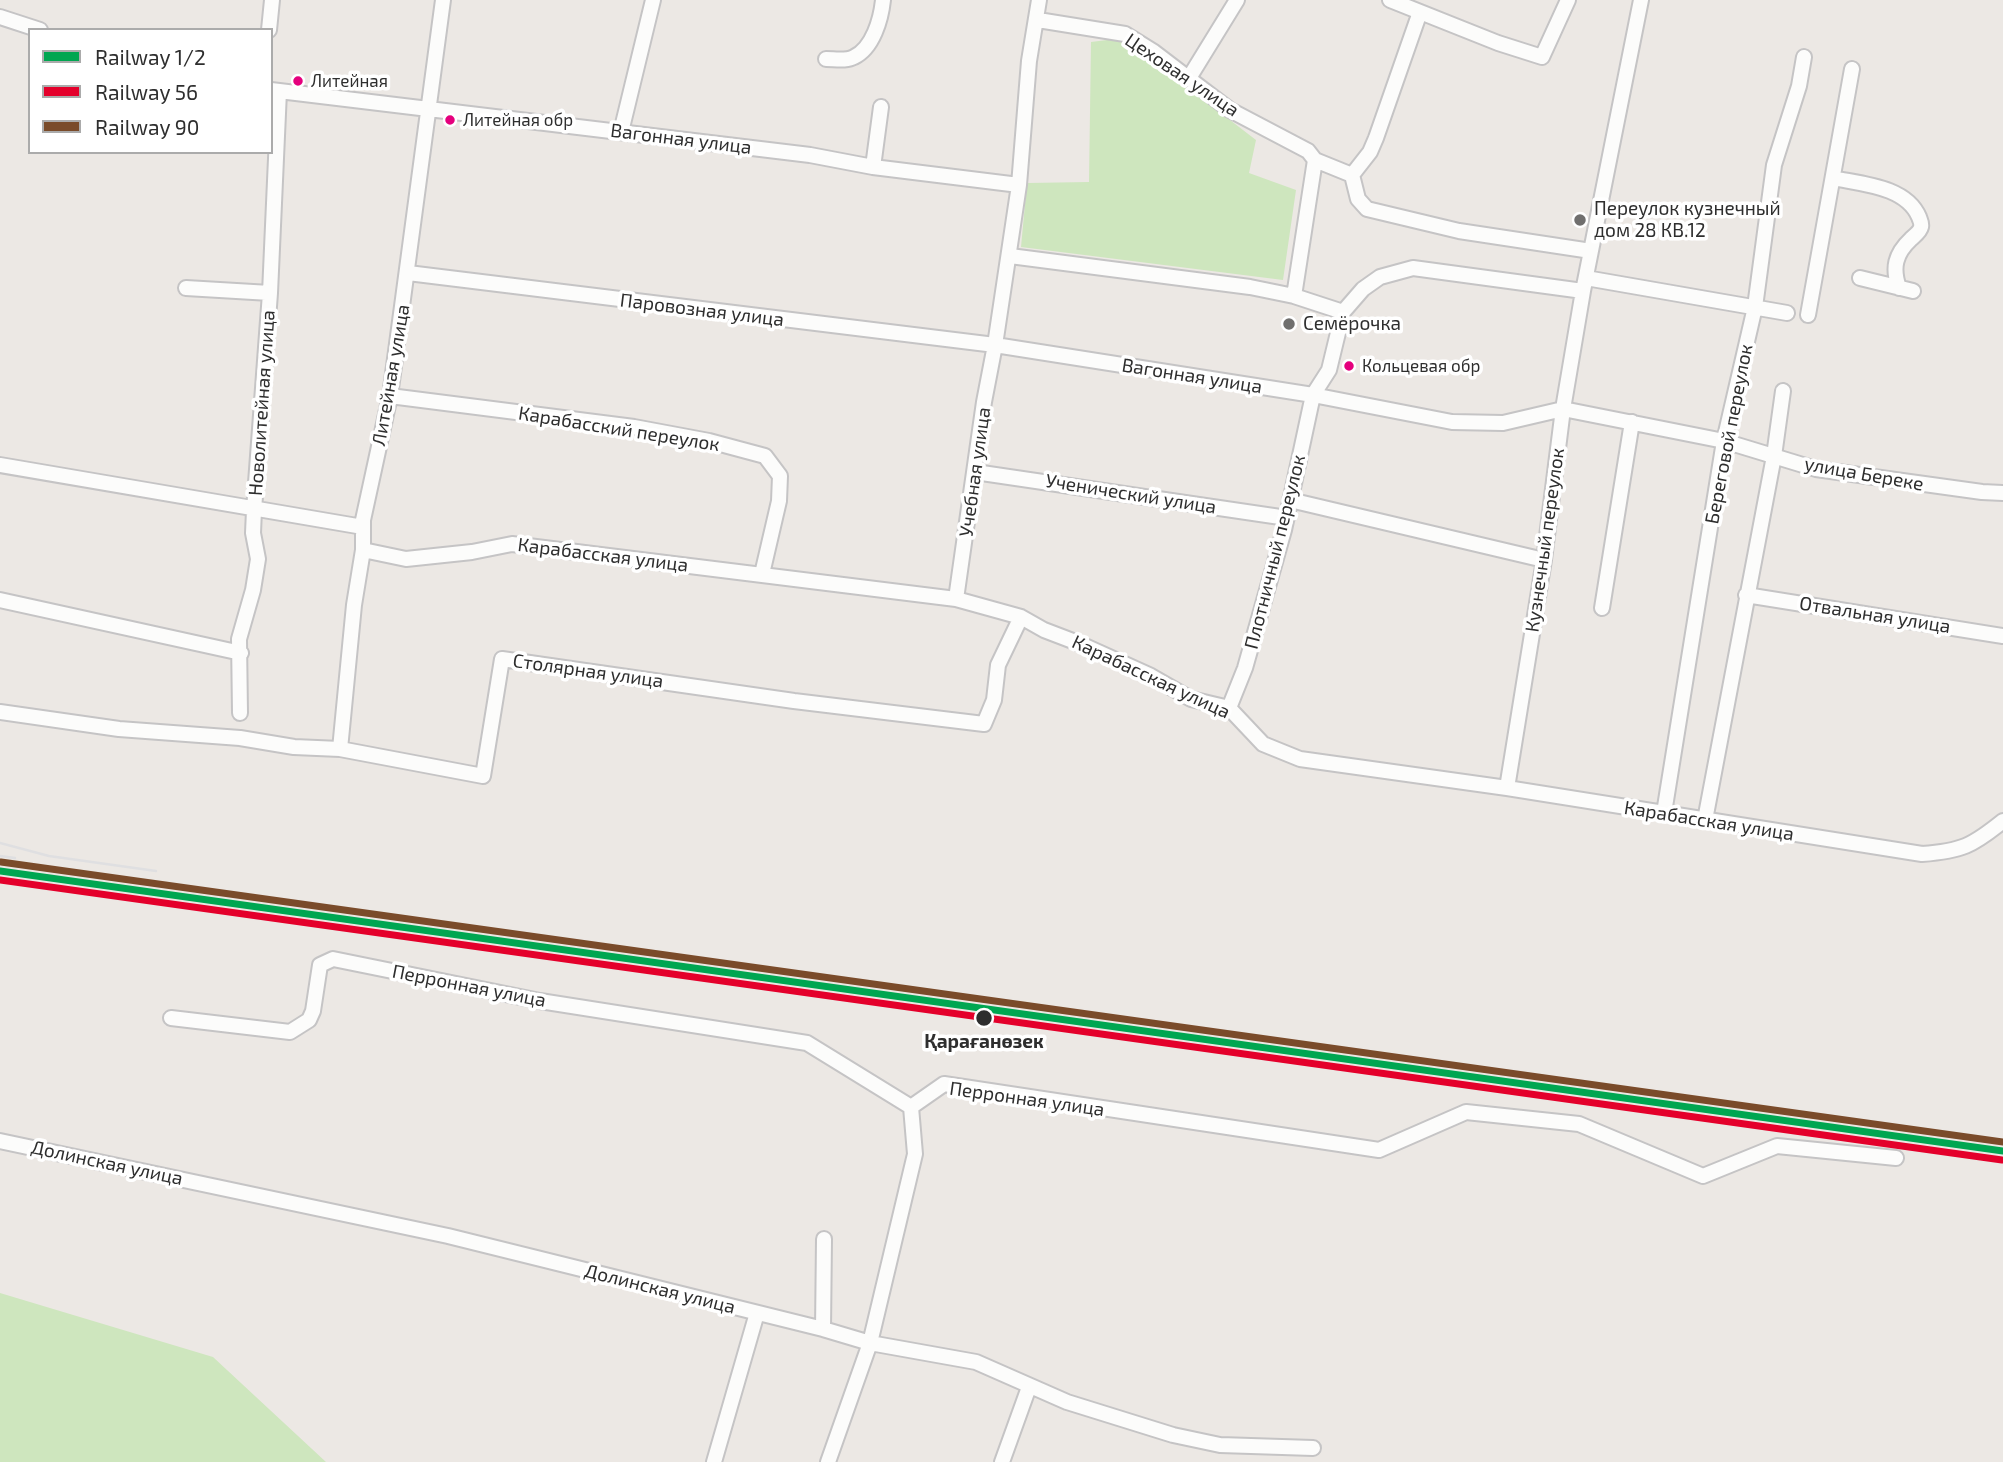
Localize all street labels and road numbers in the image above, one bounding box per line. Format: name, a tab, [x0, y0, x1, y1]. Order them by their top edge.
street label: Цеховая улица	[1121, 29, 1243, 121]
street label: Вагонная улица	[609, 119, 753, 159]
street label: Паровозная улица	[619, 289, 785, 331]
street label: Литейная улица	[367, 302, 415, 448]
street label: Новолитейная улица	[244, 309, 280, 497]
street label: Береговой переулок	[1700, 342, 1758, 526]
street label: Вагонная улица	[1120, 354, 1264, 398]
street label: Карабасский переулок	[517, 402, 721, 456]
street label: Учебная улица	[955, 406, 995, 538]
street label: Кузнечный переулок	[1521, 446, 1569, 634]
street label: Плотничный переулок	[1240, 452, 1310, 652]
street label: улица Береке	[1803, 452, 1925, 496]
street label: Ученический улица	[1044, 469, 1218, 519]
street label: Карабасская улица	[516, 533, 690, 577]
street label: Отвальная улица	[1798, 592, 1952, 638]
street label: Карабасская улица	[1068, 630, 1234, 724]
street label: Столярная улица	[511, 649, 665, 693]
street label: Карабасская улица	[1622, 796, 1796, 846]
street label: Перронная улица	[390, 960, 548, 1012]
street label: Перронная улица	[948, 1077, 1106, 1121]
street label: Долинская улица	[29, 1136, 185, 1190]
street label: Долинская улица	[582, 1259, 738, 1319]

